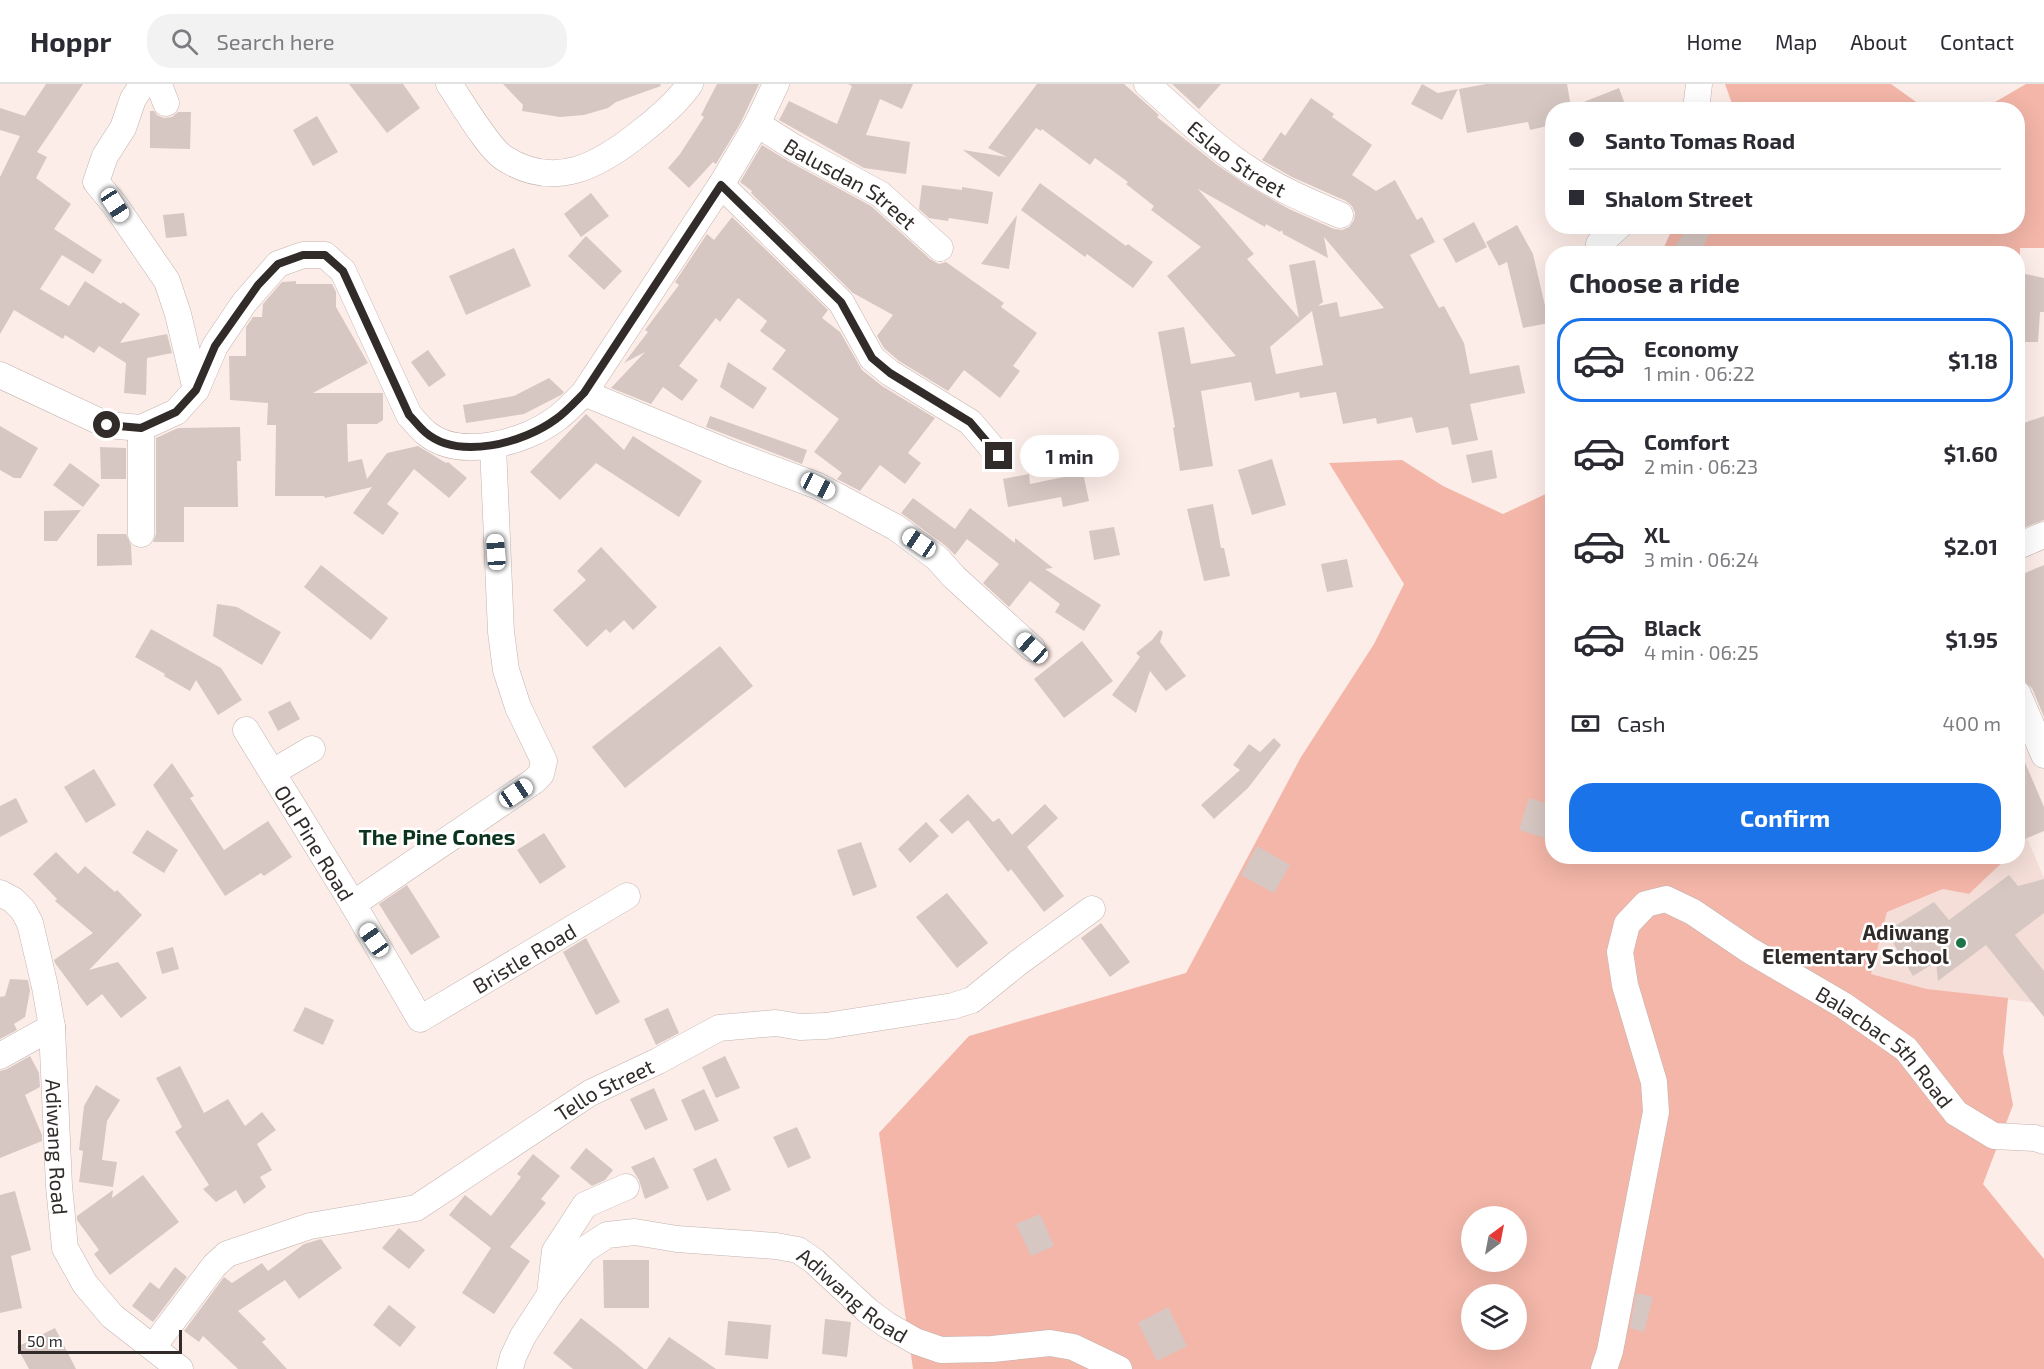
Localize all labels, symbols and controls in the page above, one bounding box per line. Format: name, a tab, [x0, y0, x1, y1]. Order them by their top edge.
search box	[147, 14, 567, 68]
text: Hoppr	[30, 24, 111, 58]
icon: search	[168, 25, 201, 58]
text: Search here	[216, 28, 335, 54]
text: Home	[1686, 29, 1742, 54]
text: Map	[1775, 29, 1817, 54]
text: About	[1850, 29, 1907, 54]
text: Contact	[1940, 29, 2014, 54]
street label: Eslao Street	[1183, 114, 1291, 201]
text: Santo Tomas Road	[1605, 127, 1795, 153]
street label: Balusdan Street	[780, 132, 922, 234]
car	[98, 185, 132, 225]
text: Shalom Street	[1605, 185, 1753, 211]
text: Choose a ride	[1569, 266, 1740, 298]
icon: car	[1572, 333, 1626, 387]
text: Economy	[1644, 335, 1739, 361]
text: $1.18	[1948, 347, 1998, 373]
text: 1 min · 06:22	[1644, 361, 1755, 385]
route start	[93, 411, 120, 438]
icon: car	[1572, 426, 1626, 480]
text: Comfort	[1644, 428, 1729, 454]
callout: 1 min	[1020, 435, 1119, 477]
text: $1.60	[1944, 440, 1998, 466]
route end	[985, 442, 1012, 469]
text: 1 min	[1045, 444, 1094, 468]
text: 2 min · 06:23	[1644, 454, 1758, 478]
car	[798, 470, 838, 502]
icon: car	[1572, 519, 1626, 573]
text: XL	[1644, 521, 1670, 547]
car	[899, 525, 939, 561]
car	[486, 533, 506, 571]
text: $2.01	[1944, 533, 1998, 559]
text: 3 min · 06:24	[1644, 547, 1759, 571]
icon: car	[1572, 612, 1626, 666]
text: Black	[1644, 614, 1701, 640]
text: $1.95	[1945, 626, 1998, 652]
car	[1013, 629, 1051, 667]
text: 4 min · 06:25	[1644, 640, 1759, 664]
icon: cash	[1569, 707, 1602, 740]
text: Cash	[1617, 710, 1666, 736]
text: 400 m	[1943, 711, 2001, 735]
car	[496, 775, 536, 811]
street label: Old Pine Road	[270, 780, 360, 905]
button: Confirm	[1569, 783, 2001, 852]
district label: The Pine Cones	[359, 823, 515, 849]
street label: Bristle Road	[467, 917, 580, 998]
place label: Adiwang Elementary School	[1762, 919, 1949, 969]
car	[356, 920, 392, 960]
marker: Adiwang Elementary School	[1954, 936, 1968, 950]
street label: Balacbac 5th Road	[1812, 980, 1959, 1112]
street label: Tello Street	[550, 1052, 657, 1126]
street label: Adiwang Road	[42, 1078, 74, 1216]
north arrow	[1461, 1206, 1527, 1272]
map controls	[1461, 1206, 1527, 1350]
street label: Adiwang Road	[793, 1241, 913, 1347]
button: layers	[1461, 1284, 1527, 1350]
scale bar	[18, 1327, 182, 1354]
text: 50 m	[27, 1331, 63, 1350]

